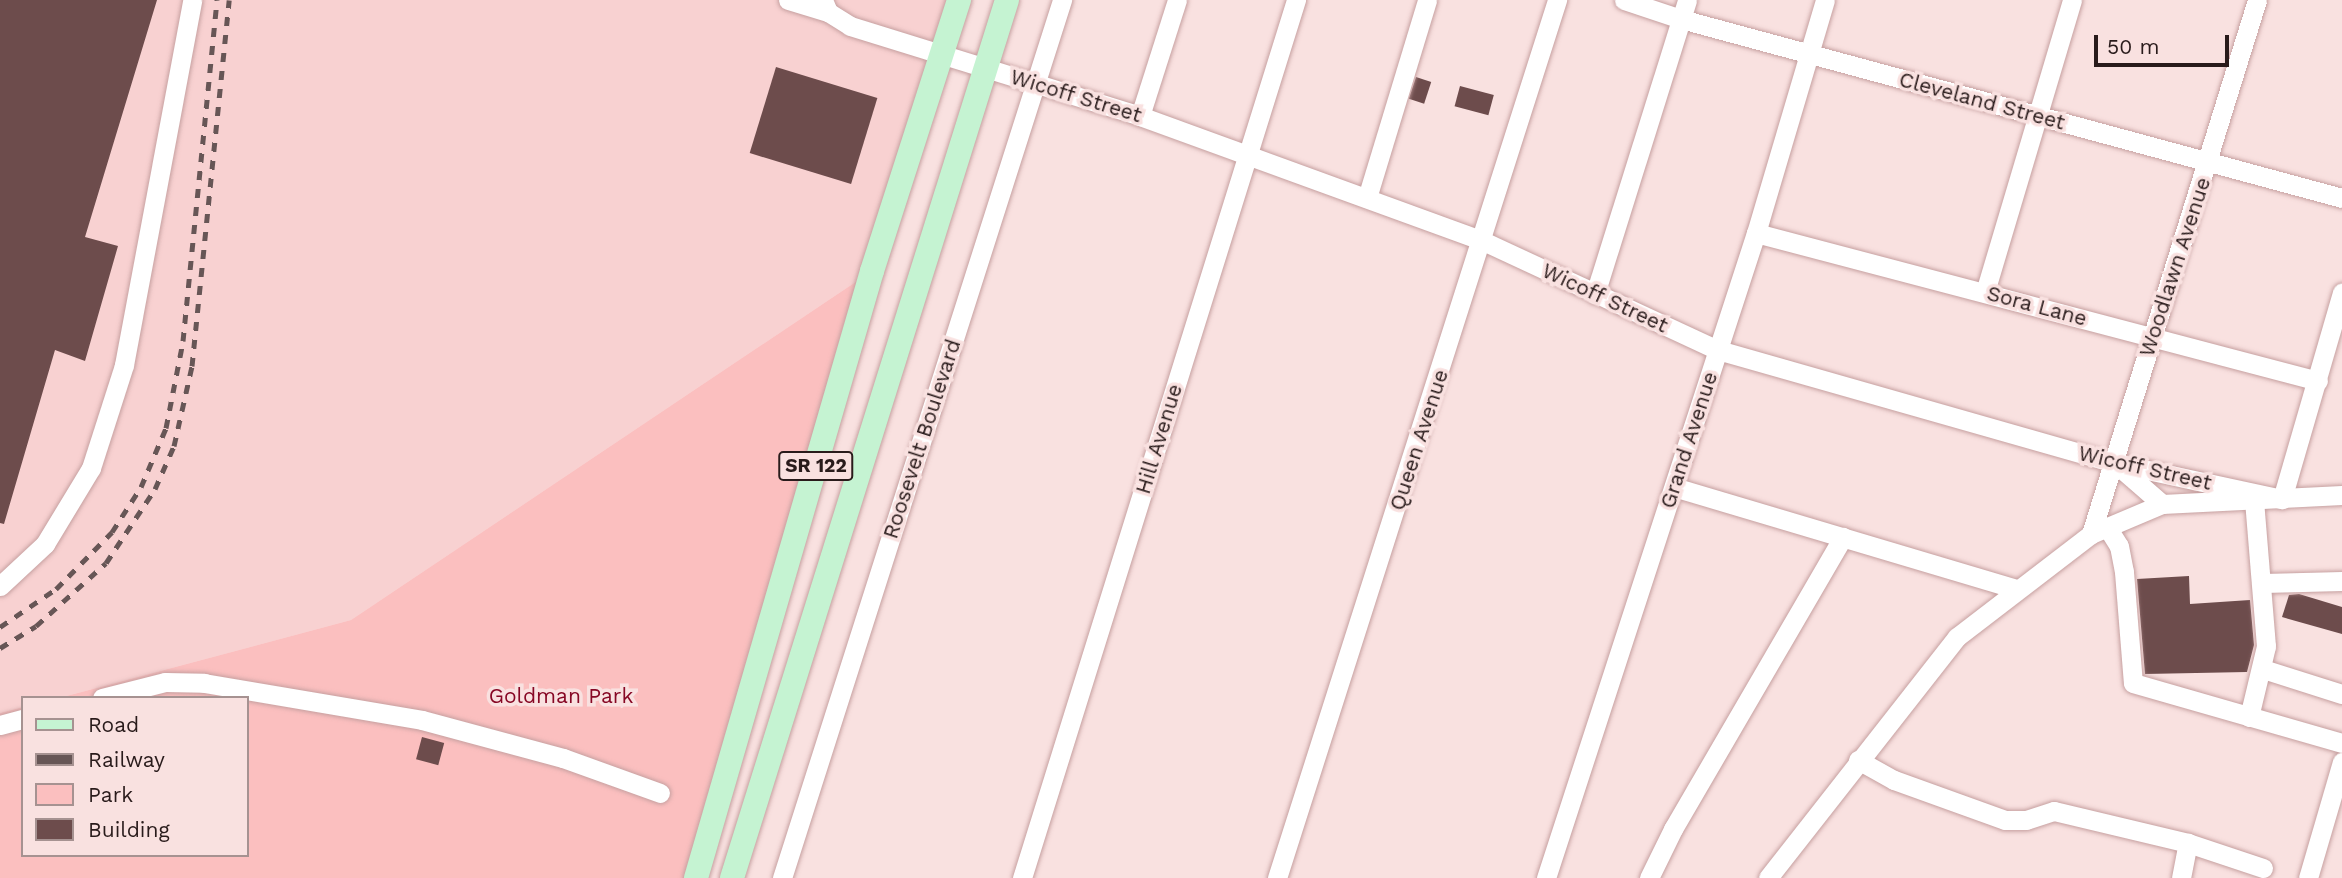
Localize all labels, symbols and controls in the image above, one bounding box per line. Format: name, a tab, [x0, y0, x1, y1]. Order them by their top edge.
scale bar	[2097, 21, 2232, 65]
text: 50 m	[2107, 34, 2159, 59]
street label: Wicoff Street	[1007, 64, 1145, 128]
street label: Cleveland Street	[1896, 67, 2068, 135]
street label: Woodlawn Avenue	[2134, 174, 2216, 360]
street label: Wicoff Street	[1538, 258, 1672, 338]
street label: Sora Lane	[1984, 281, 2090, 331]
street label: Roosevelt Boulevard	[878, 336, 966, 542]
street label: Queen Avenue	[1384, 366, 1454, 514]
street label: Grand Avenue	[1655, 368, 1723, 512]
street label: Hill Avenue	[1130, 380, 1188, 498]
street label: Wicoff Street	[2076, 440, 2214, 496]
road number: SR 122	[778, 450, 854, 481]
park label: Goldman Park	[489, 683, 633, 709]
legend	[21, 696, 248, 857]
text: Road	[88, 712, 139, 737]
text: Railway	[88, 747, 165, 772]
text: Park	[88, 782, 133, 807]
text: Building	[88, 817, 170, 842]

